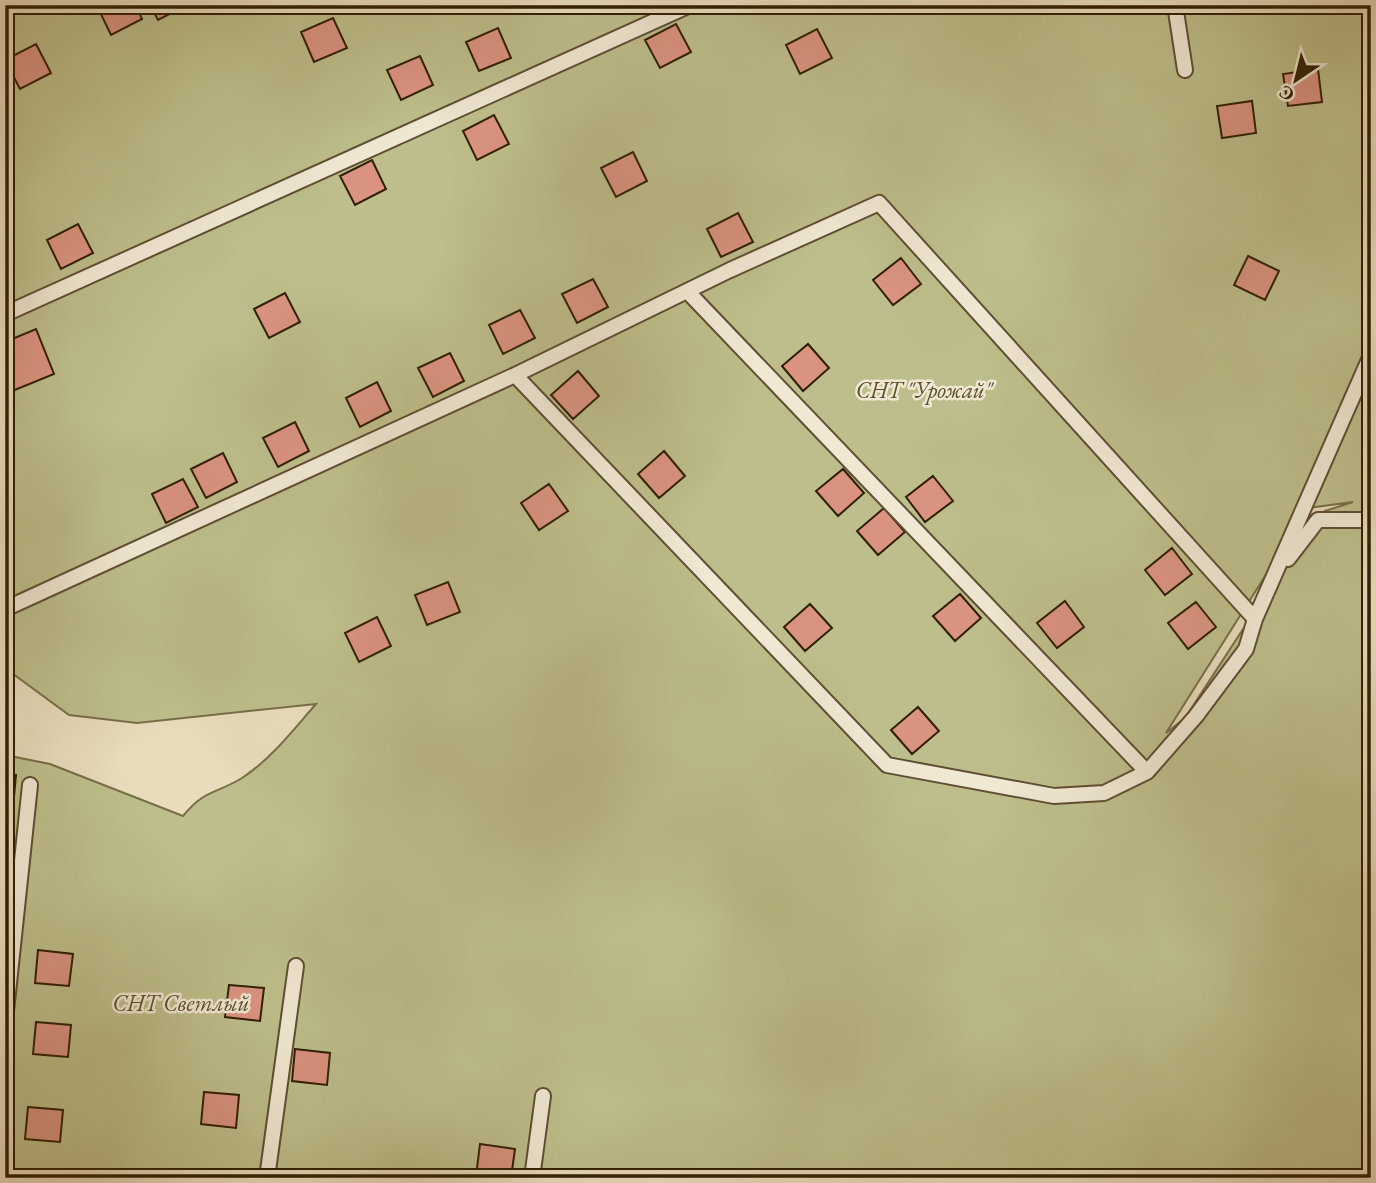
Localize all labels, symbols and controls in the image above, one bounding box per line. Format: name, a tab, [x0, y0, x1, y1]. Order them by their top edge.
north arrow	[1260, 46, 1330, 116]
text: С	[1274, 79, 1299, 108]
park label: СНТ "Урожай"	[856, 375, 995, 405]
park label: СНТ Светлый	[112, 988, 250, 1018]

